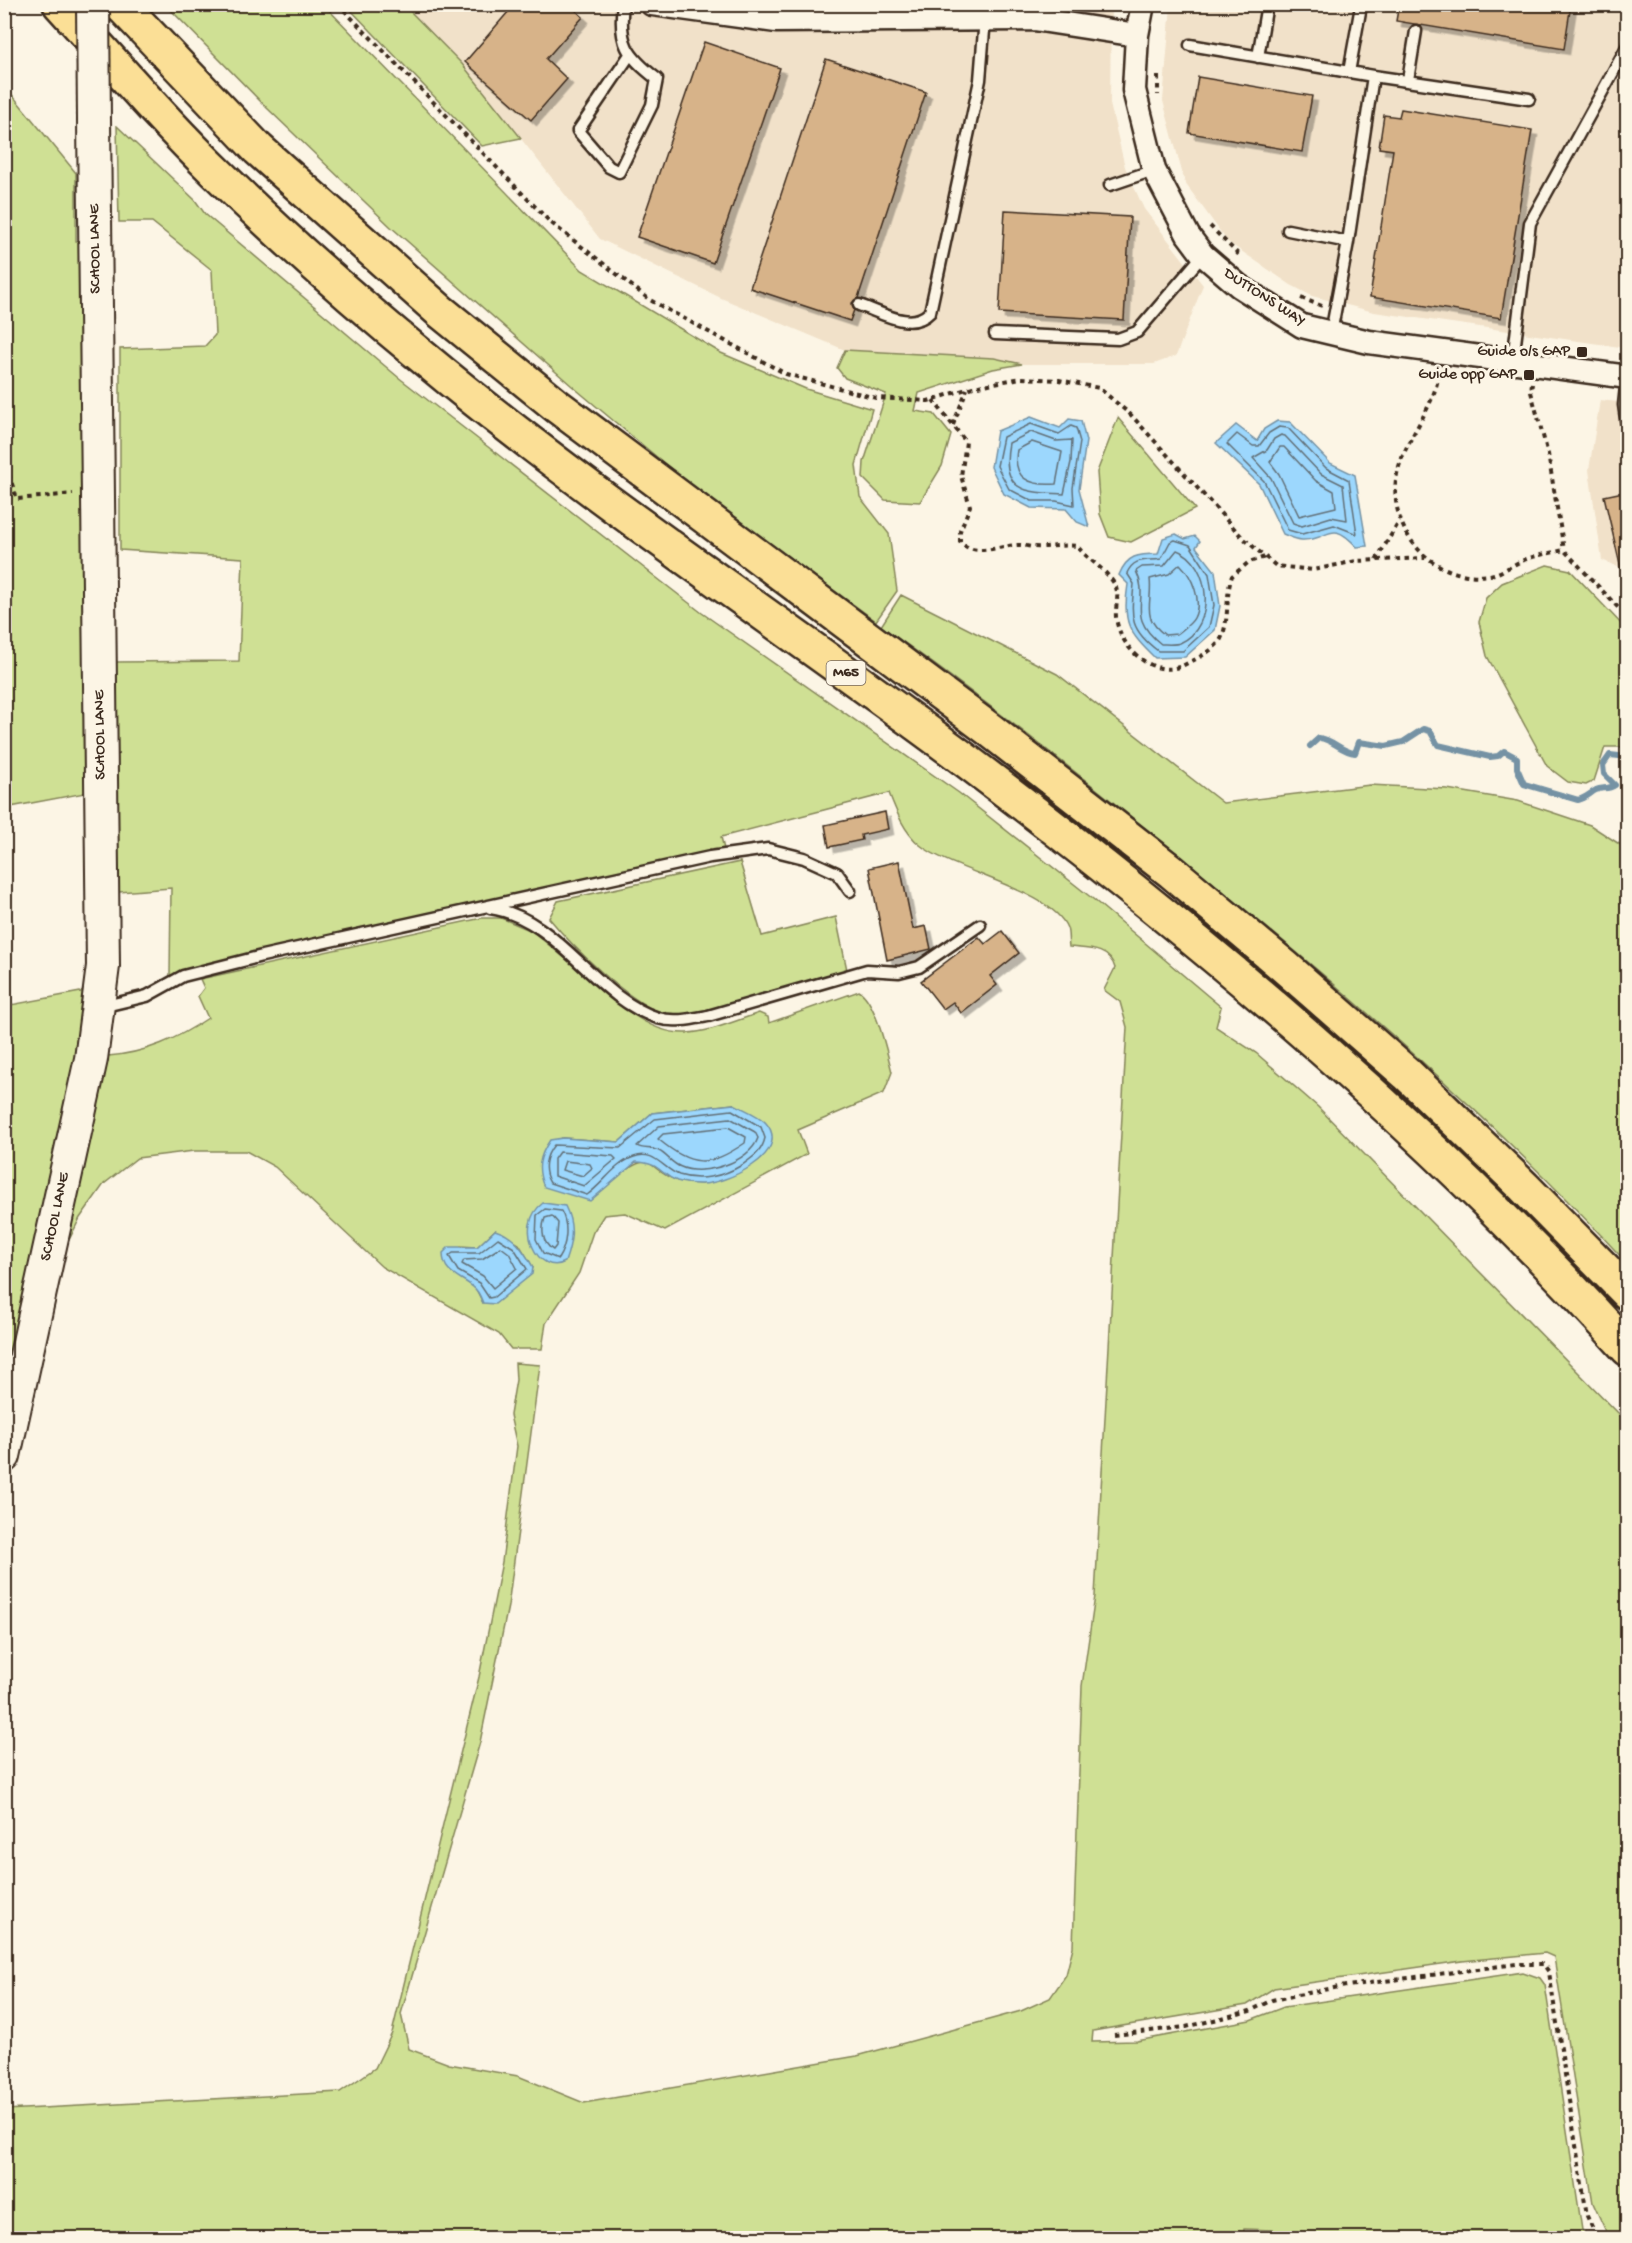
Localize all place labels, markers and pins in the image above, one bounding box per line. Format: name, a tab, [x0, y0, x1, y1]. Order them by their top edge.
place label: Guide o/s GAP	[1477, 343, 1570, 362]
marker: Guide o/s GAP	[1575, 345, 1589, 359]
place label: Guide opp GAP	[1418, 366, 1517, 385]
marker: Guide opp GAP	[1522, 368, 1536, 382]

